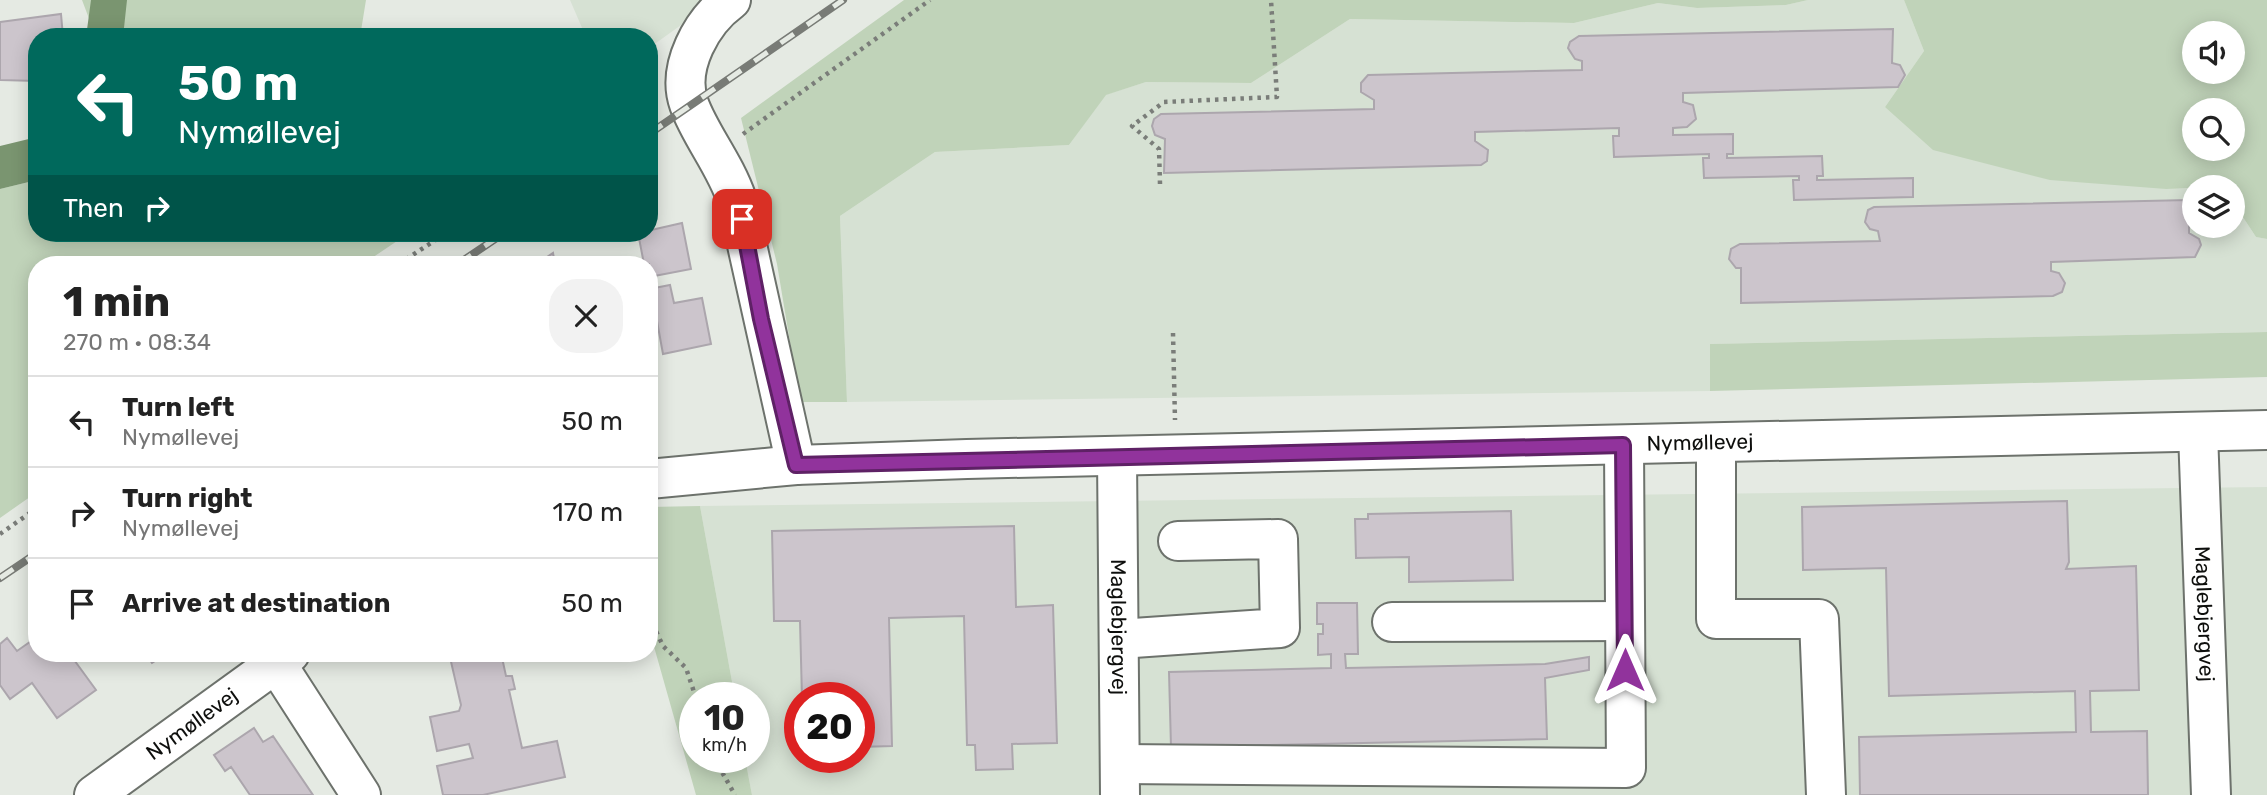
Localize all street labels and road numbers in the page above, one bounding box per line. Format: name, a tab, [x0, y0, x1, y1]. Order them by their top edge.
street label: Nymøllevej	[1646, 428, 1754, 456]
street label: Maglebjergvej	[2190, 545, 2220, 682]
street label: Maglebjergvej	[1106, 559, 1132, 695]
street label: Nymøllevej	[141, 682, 242, 765]

